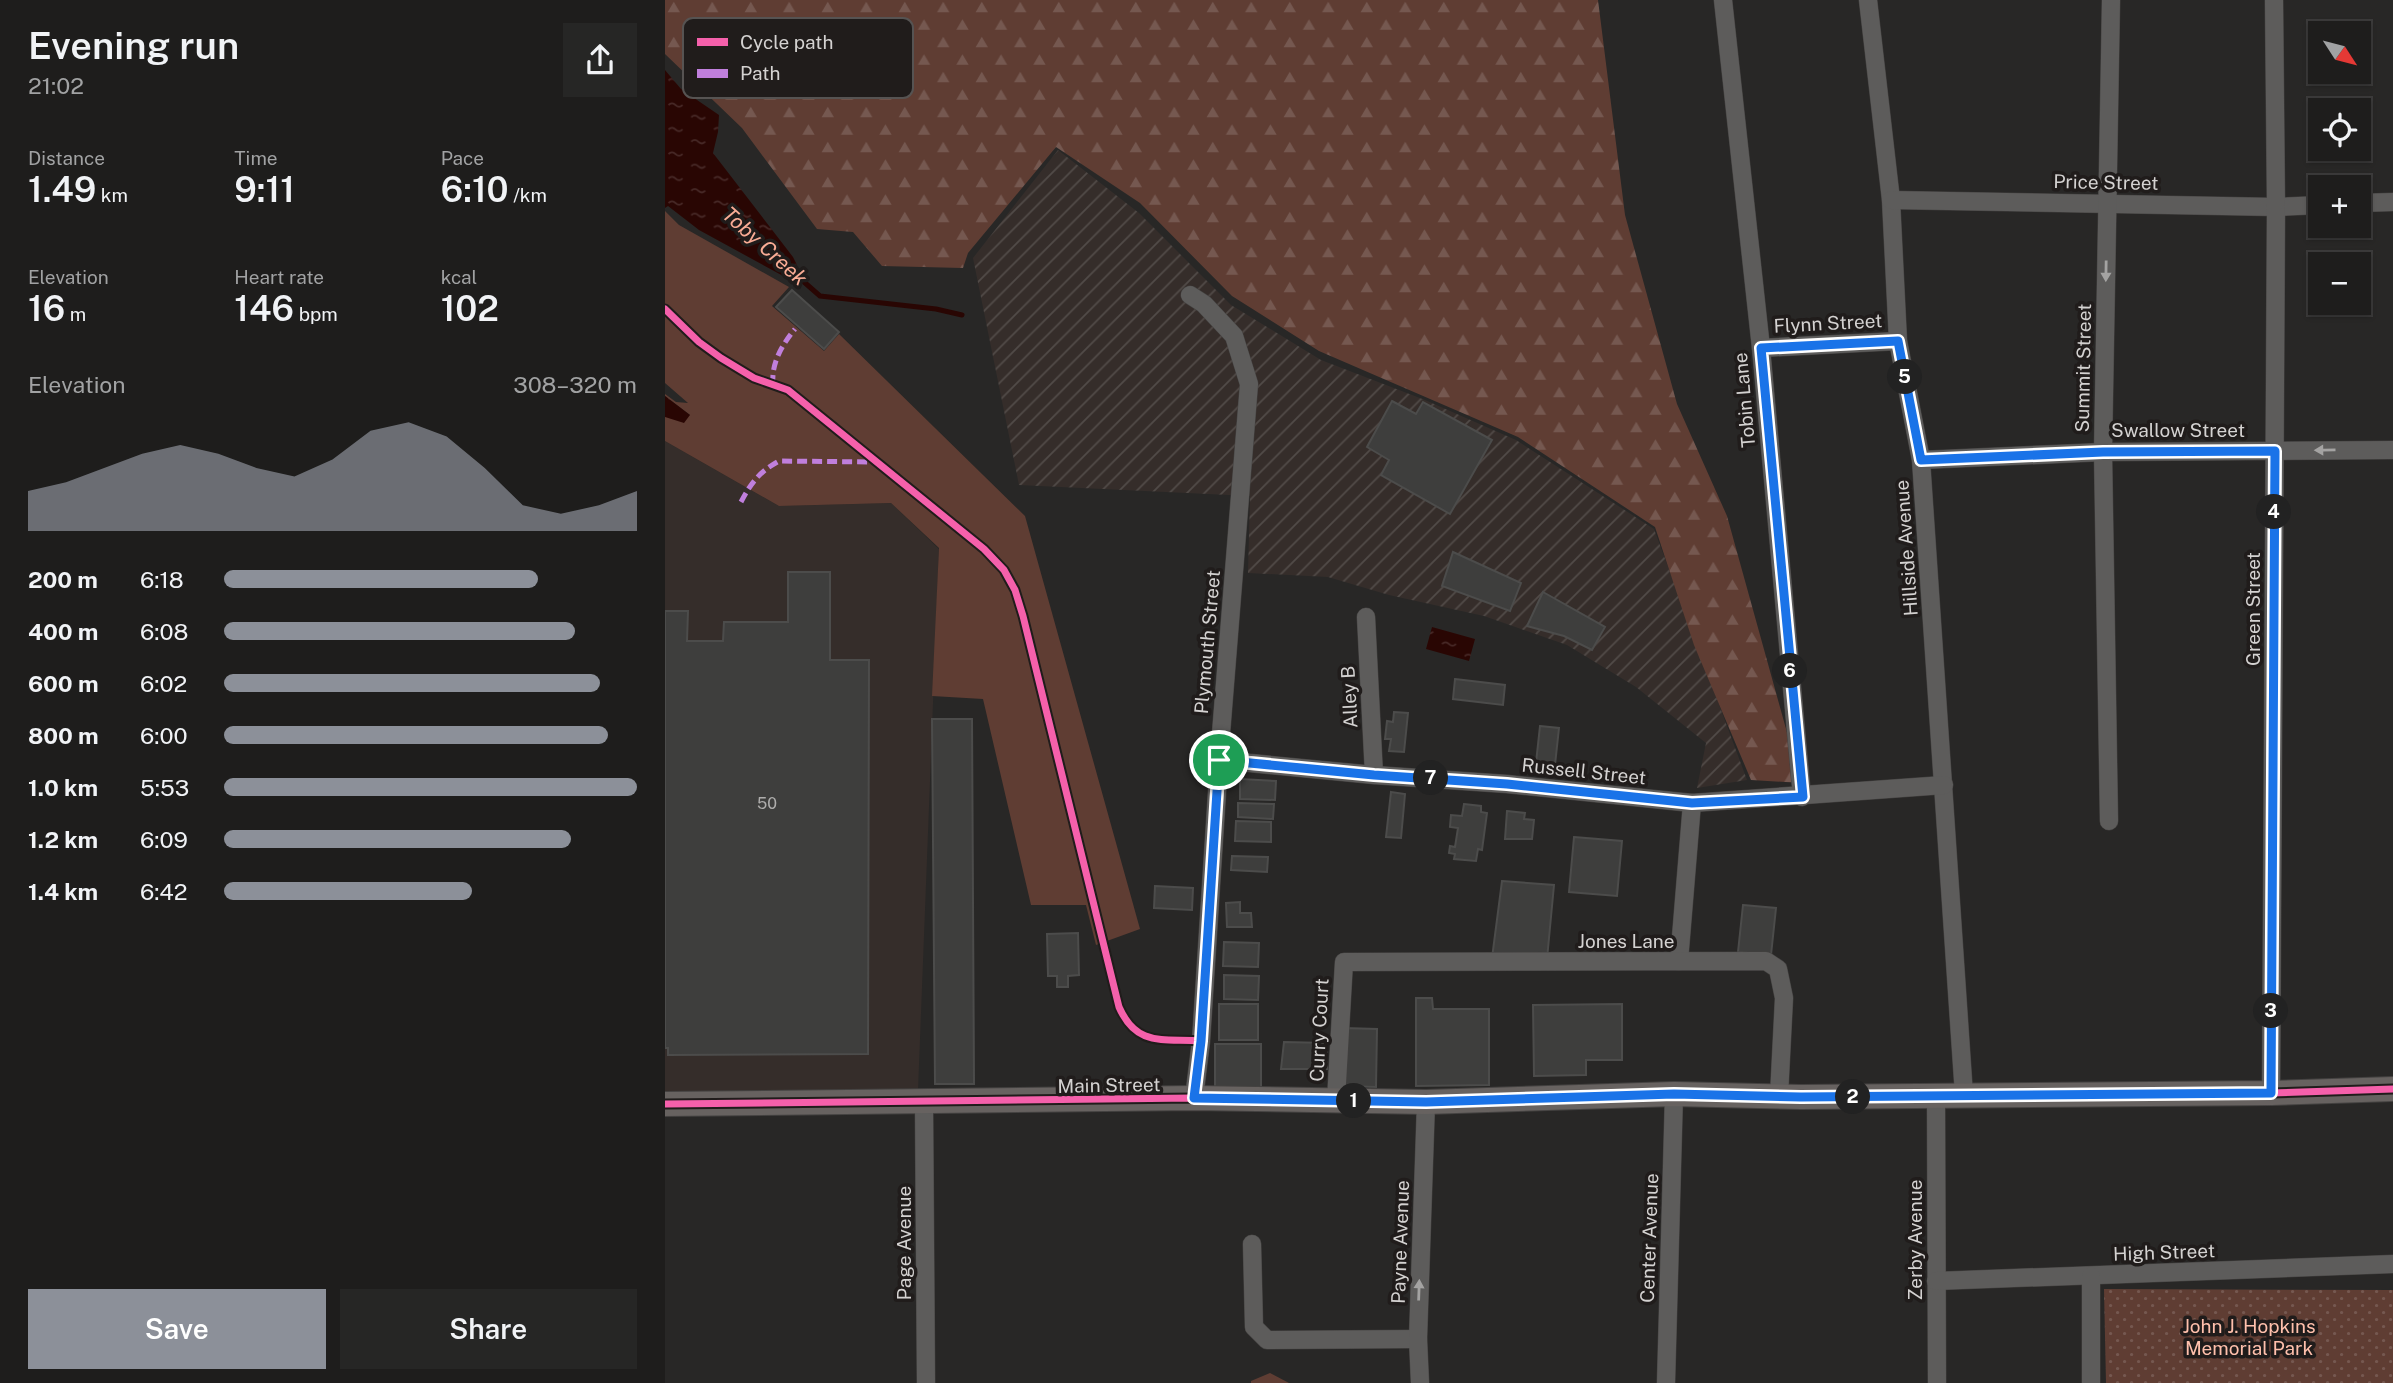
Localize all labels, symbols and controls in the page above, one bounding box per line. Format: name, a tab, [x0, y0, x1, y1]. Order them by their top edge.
legend	[683, 18, 913, 98]
north arrow	[2308, 21, 2371, 84]
map controls	[2308, 21, 2371, 315]
text: Evening run	[28, 23, 239, 68]
button: share	[563, 23, 637, 97]
text: Cycle path	[740, 31, 833, 53]
text: Path	[740, 62, 780, 84]
text: 21:02	[28, 72, 84, 99]
button: locate	[2308, 98, 2371, 161]
text: Distance	[28, 147, 105, 169]
text: Time	[234, 147, 278, 169]
text: Pace	[441, 147, 484, 169]
text: 1.49	[28, 169, 96, 210]
text: 9:11	[234, 169, 295, 210]
text: 6:10	[441, 169, 509, 210]
street label: Price Street	[2053, 170, 2159, 194]
button: +	[2308, 175, 2371, 238]
text: km	[96, 184, 128, 206]
text: /km	[509, 184, 547, 206]
water label: Toby Creek	[717, 201, 813, 291]
button: −	[2308, 252, 2371, 315]
one-way arrow	[2100, 260, 2112, 282]
text: Elevation	[28, 266, 109, 288]
text: Heart rate	[234, 266, 324, 288]
text: kcal	[441, 266, 477, 288]
text: 16	[28, 288, 65, 329]
text: 146	[234, 288, 294, 329]
text: 102	[441, 288, 499, 329]
text: m	[65, 303, 86, 325]
text: bpm	[294, 303, 338, 325]
street label: Summit Street	[2071, 303, 2095, 433]
street label: Flynn Street	[1773, 309, 1883, 337]
street label: Tobin Lane	[1729, 352, 1759, 448]
pin: 5	[1887, 360, 1923, 394]
text: 5	[1898, 365, 1911, 387]
text: Elevation	[28, 371, 126, 398]
text: 308–320 m	[513, 371, 637, 398]
street label: Swallow Street	[2111, 419, 2245, 441]
one-way arrow	[2314, 444, 2336, 456]
street label: Hillside Avenue	[1890, 479, 1922, 617]
pin: 4	[2257, 494, 2291, 530]
text: 4	[2267, 500, 2280, 522]
street label: Green Street	[2242, 552, 2264, 666]
text: 200 m	[28, 566, 98, 593]
text: 6:18	[140, 566, 184, 593]
street label: Plymouth Street	[1190, 569, 1224, 715]
text: 400 m	[28, 618, 98, 645]
text: 6:08	[140, 618, 188, 645]
pin: 6	[1773, 654, 1807, 688]
text: 6	[1783, 659, 1796, 681]
street label: Alley B	[1336, 665, 1362, 729]
text: 600 m	[28, 670, 98, 697]
text: 6:02	[140, 670, 187, 697]
text: 800 m	[28, 722, 99, 749]
text: 6:00	[140, 722, 188, 749]
pin	[1189, 730, 1249, 790]
icon: arrive	[1200, 741, 1238, 779]
street label: Russell Street	[1521, 754, 1647, 788]
pin: 7	[1413, 760, 1449, 796]
text: 7	[1425, 766, 1436, 788]
text: 1.0 km	[28, 774, 98, 801]
text: 5:53	[140, 774, 189, 801]
house number: 50	[757, 794, 777, 813]
text: 1.2 km	[28, 826, 98, 853]
text: 6:09	[140, 826, 188, 853]
text: 1.4 km	[28, 878, 98, 905]
text: 6:42	[140, 878, 188, 905]
street label: Jones Lane	[1578, 930, 1674, 952]
street label: Curry Court	[1305, 978, 1333, 1082]
pin: 3	[2253, 993, 2289, 1028]
text: 3	[2264, 999, 2277, 1021]
street label: Main Street	[1057, 1073, 1161, 1097]
pin: 2	[1835, 1080, 1871, 1114]
pin: 1	[1337, 1084, 1371, 1118]
text: 2	[1846, 1085, 1859, 1107]
text: 1	[1349, 1089, 1358, 1111]
street label: Center Avenue	[1636, 1173, 1662, 1303]
street label: Zerby Avenue	[1904, 1179, 1926, 1301]
street label: Payne Avenue	[1387, 1180, 1413, 1304]
street label: Page Avenue	[893, 1186, 915, 1300]
street label: High Street	[2113, 1239, 2215, 1265]
one-way arrow	[1414, 1279, 1425, 1301]
button: Save	[28, 1289, 326, 1369]
button: Share	[340, 1289, 637, 1369]
park label: John J. Hopkins Memorial Park	[2182, 1315, 2316, 1359]

